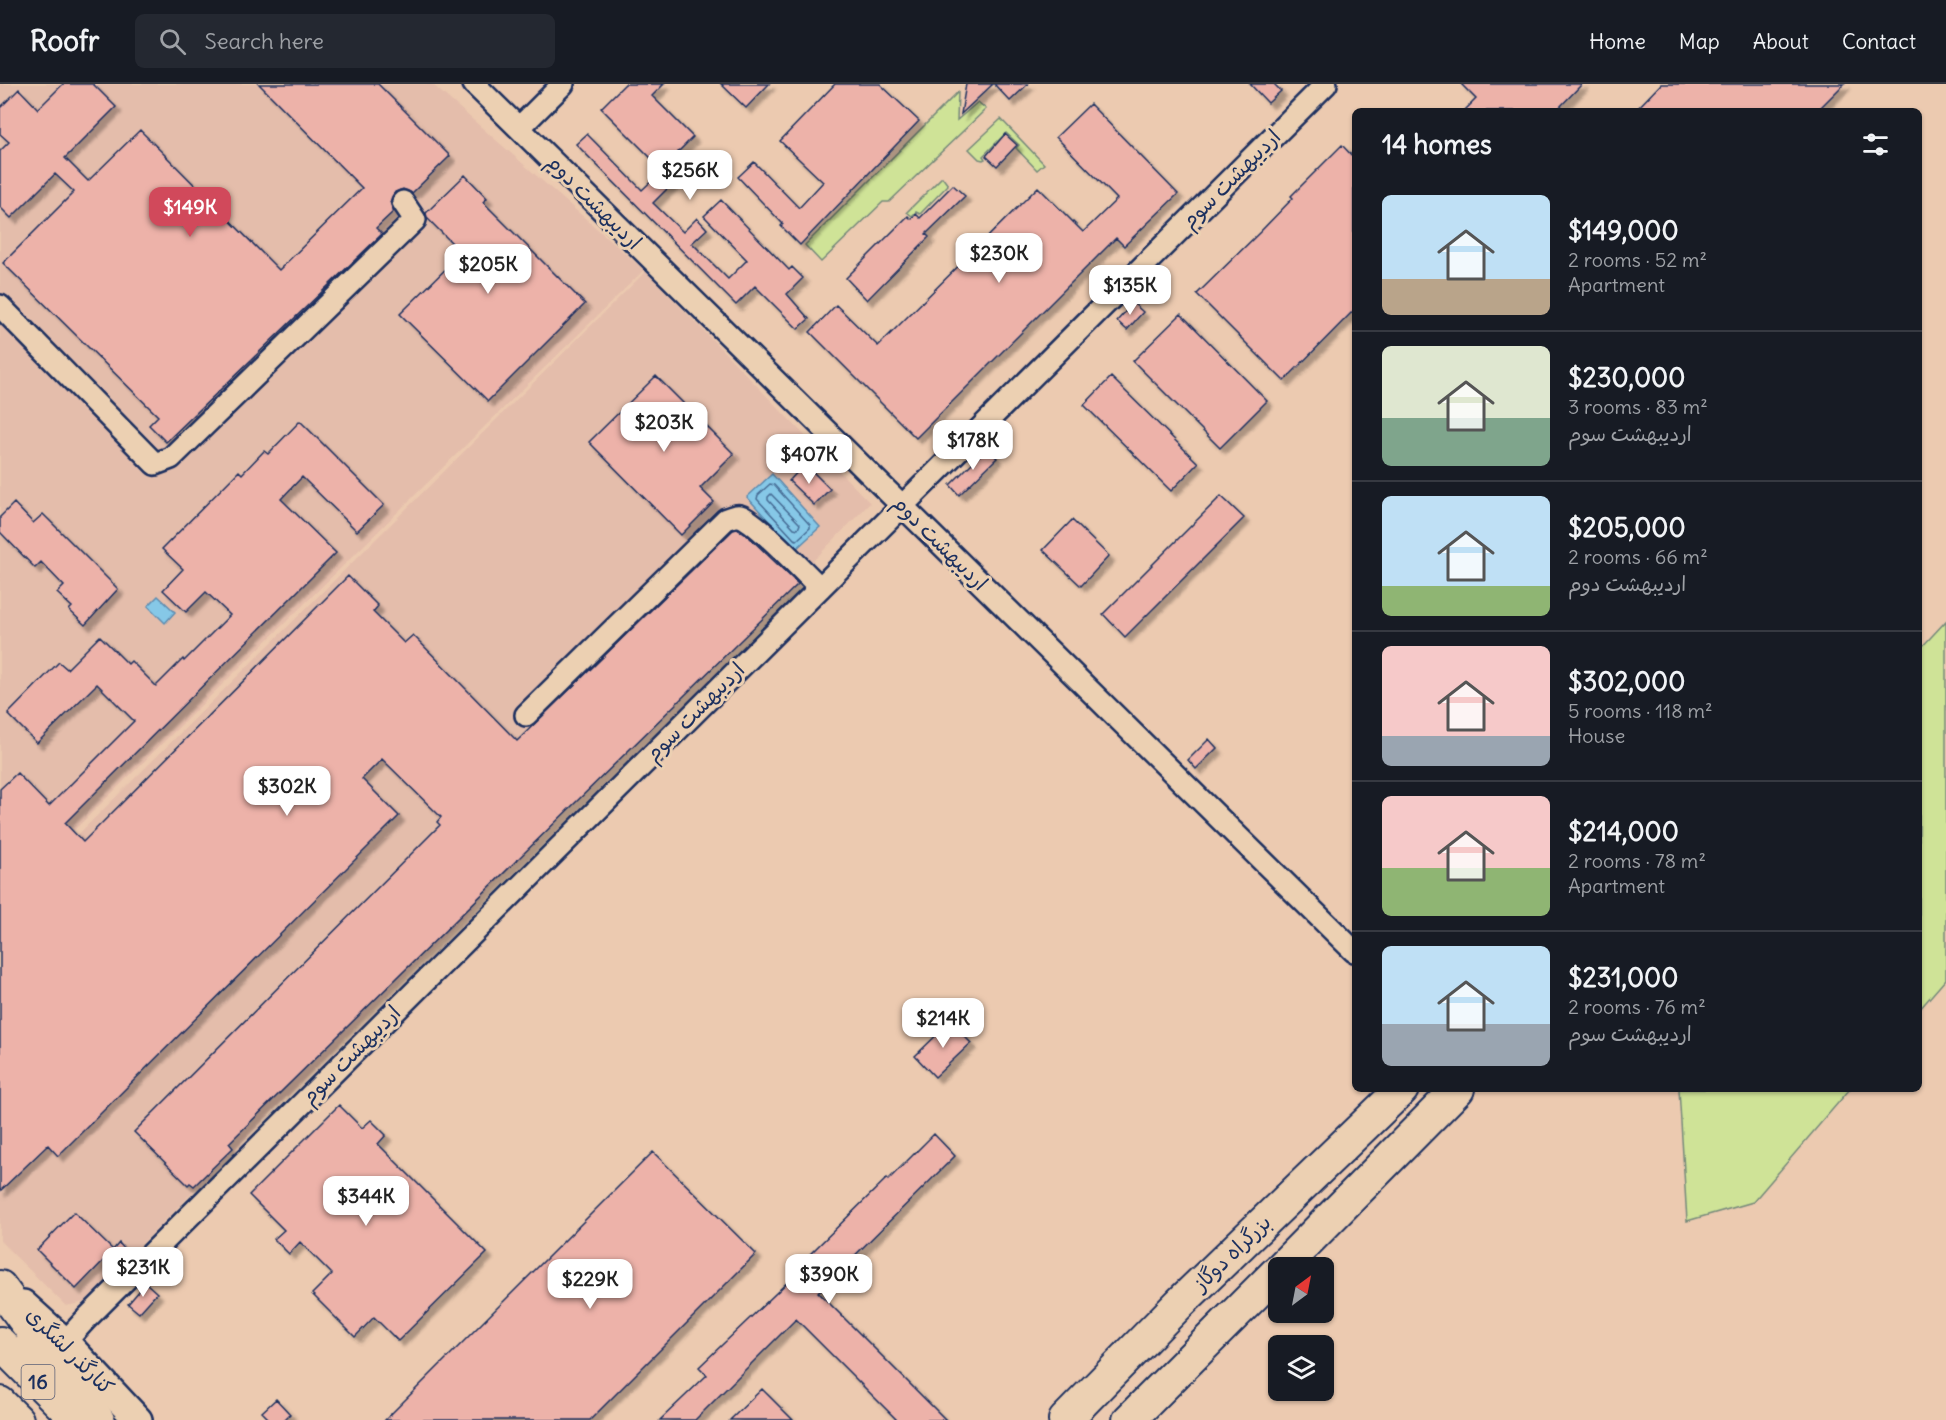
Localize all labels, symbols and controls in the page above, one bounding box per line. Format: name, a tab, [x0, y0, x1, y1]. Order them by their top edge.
search box	[135, 14, 555, 68]
text: Roofr	[30, 23, 99, 59]
icon: search	[156, 25, 189, 58]
text: Search here	[204, 27, 324, 55]
text: Home	[1589, 28, 1646, 55]
text: Map	[1679, 28, 1720, 55]
text: About	[1753, 28, 1809, 55]
text: Contact	[1842, 28, 1916, 55]
street label: اردیبهشت سوم	[1175, 123, 1288, 236]
text: 14 homes	[1382, 128, 1492, 161]
icon: filters	[1859, 128, 1892, 161]
street label: اردیبهشت دوم	[539, 148, 648, 257]
pin: $256K	[648, 150, 732, 201]
text: $256K	[661, 157, 719, 182]
pin: $149K	[148, 187, 232, 238]
text: $149K	[163, 194, 217, 219]
text: $149,000	[1568, 214, 1679, 247]
icon: home	[1430, 219, 1502, 291]
pin: $230K	[957, 233, 1041, 284]
text: $230K	[970, 240, 1028, 265]
pin: $205K	[446, 244, 530, 295]
text: 2 rooms · 52 m²	[1568, 247, 1707, 272]
text: $205K	[458, 251, 518, 276]
pin: $135K	[1088, 265, 1172, 316]
text: $135K	[1103, 272, 1157, 297]
text: Apartment	[1568, 272, 1665, 297]
text: $230,000	[1568, 361, 1685, 394]
icon: home	[1430, 370, 1502, 442]
text: 3 rooms · 83 m²	[1568, 394, 1708, 419]
pin: $203K	[622, 402, 706, 453]
text: $203K	[635, 409, 693, 434]
pin: $178K	[931, 420, 1015, 471]
text: اردیبهشت سوم	[1568, 421, 1692, 446]
text: $178K	[947, 427, 999, 452]
pin: $407K	[767, 434, 851, 485]
text: $407K	[780, 441, 838, 466]
street label: اردیبهشت دوم	[885, 489, 994, 598]
text: $205,000	[1568, 511, 1686, 544]
icon: home	[1430, 520, 1502, 592]
text: 2 rooms · 66 m²	[1568, 544, 1708, 569]
text: اردیبهشت دوم	[1568, 571, 1686, 596]
street label: اردیبهشت سوم	[639, 656, 752, 769]
text: $302,000	[1568, 665, 1685, 698]
icon: home	[1430, 670, 1502, 742]
text: 5 rooms · 118 m²	[1568, 698, 1713, 723]
text: House	[1568, 723, 1625, 748]
pin: $302K	[245, 766, 329, 817]
text: $302K	[258, 773, 316, 798]
text: $214,000	[1568, 815, 1679, 848]
icon: home	[1430, 820, 1502, 892]
text: 2 rooms · 78 m²	[1568, 848, 1706, 873]
text: Apartment	[1568, 873, 1665, 898]
text: $231,000	[1568, 961, 1678, 994]
icon: home	[1430, 970, 1502, 1042]
text: 2 rooms · 76 m²	[1568, 994, 1706, 1019]
pin: $214K	[901, 998, 985, 1049]
street label: اردیبهشت سوم	[295, 999, 408, 1112]
text: $214K	[916, 1005, 970, 1030]
text: اردیبهشت سوم	[1568, 1021, 1692, 1046]
pin: $344K	[324, 1176, 408, 1227]
text: $344K	[337, 1183, 395, 1208]
street label: بزرگراه دوگاز	[1185, 1209, 1276, 1298]
pin: $231K	[101, 1247, 185, 1298]
text: $231K	[116, 1254, 170, 1279]
pin: $390K	[787, 1254, 871, 1305]
north arrow	[1268, 1257, 1334, 1323]
map controls	[1268, 1257, 1334, 1401]
pin: $229K	[548, 1259, 632, 1310]
text: $390K	[799, 1261, 859, 1286]
text: $229K	[562, 1266, 618, 1291]
street label: کنارگذر لشگری	[21, 1301, 120, 1400]
button: layers	[1268, 1335, 1334, 1401]
road number: 16	[22, 1365, 54, 1399]

